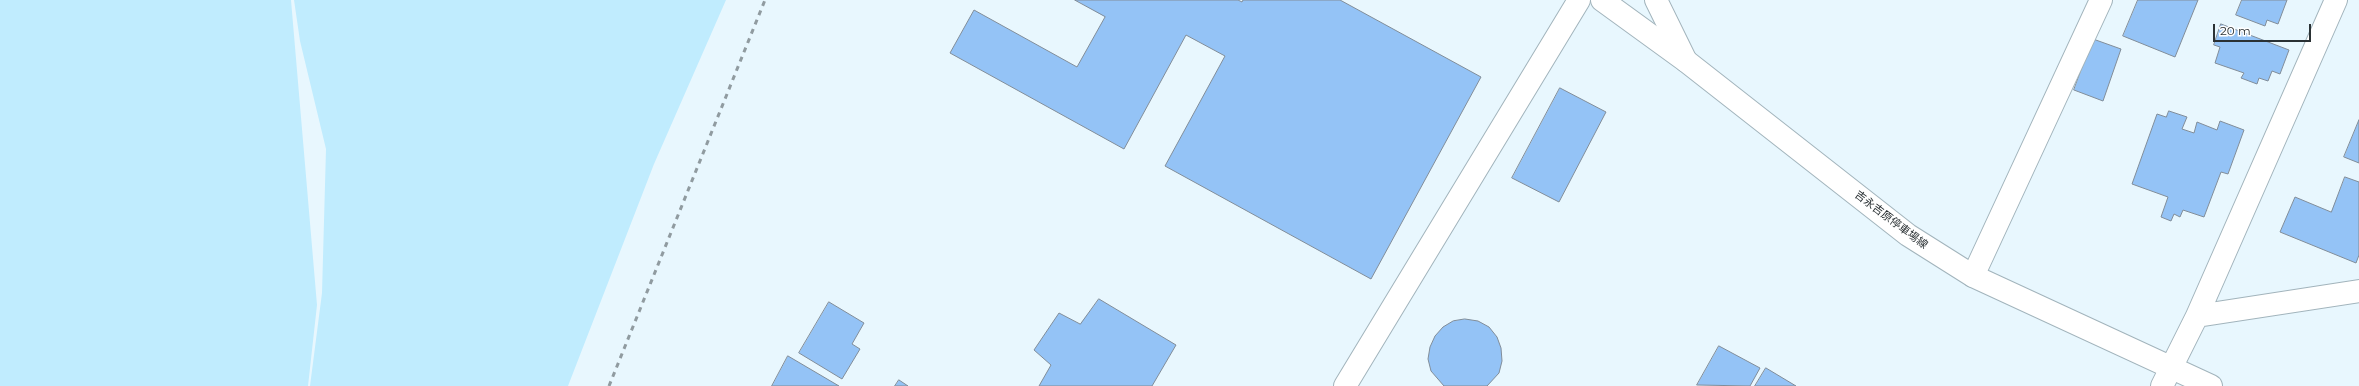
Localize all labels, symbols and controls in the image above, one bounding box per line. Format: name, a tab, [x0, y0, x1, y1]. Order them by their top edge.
scale bar	[2215, 16, 2313, 42]
text: 20 m	[2220, 23, 2251, 38]
street label: 吉永吉原停車場線	[1852, 188, 1930, 252]

